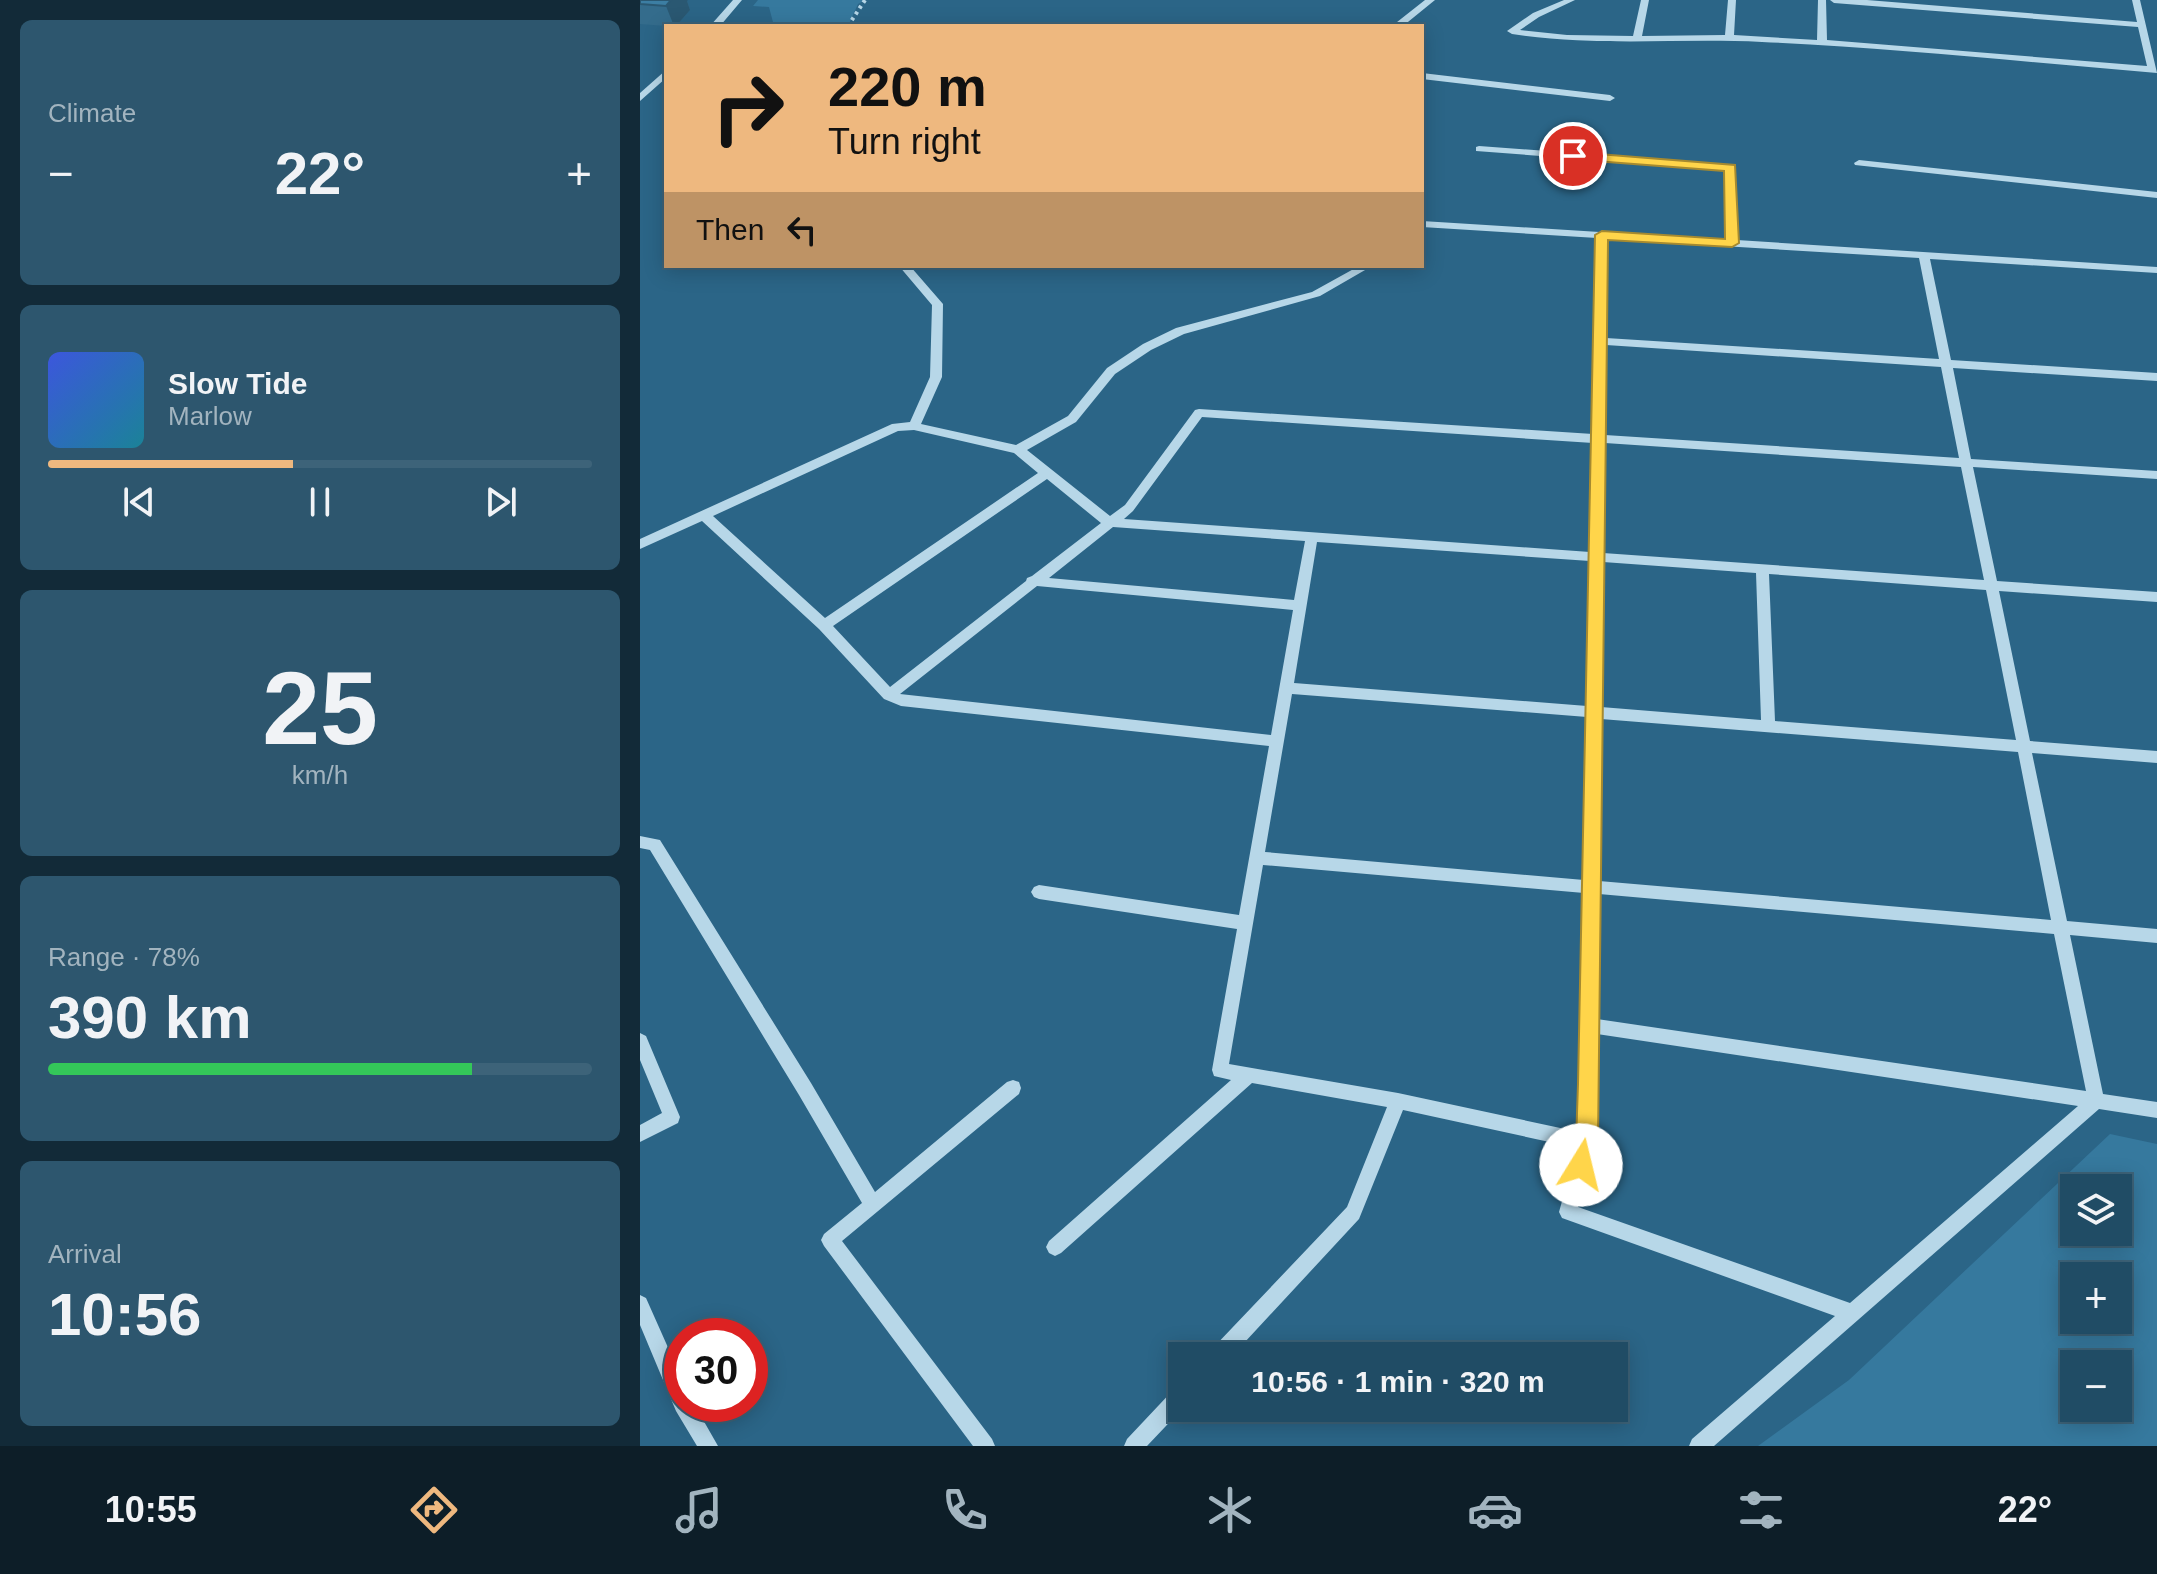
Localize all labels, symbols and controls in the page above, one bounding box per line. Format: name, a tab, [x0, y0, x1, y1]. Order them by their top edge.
text: 220 m	[828, 55, 987, 118]
icon: right	[696, 56, 800, 160]
text: Climate	[48, 98, 136, 128]
text: Turn right	[828, 121, 981, 162]
pin	[1539, 122, 1607, 190]
icon: arrive	[1551, 134, 1595, 178]
text: 22°	[275, 140, 365, 207]
text: −	[48, 149, 74, 198]
text: +	[566, 149, 592, 198]
icon: left	[780, 208, 824, 252]
text: Then	[696, 213, 764, 246]
text: Slow Tide	[168, 367, 307, 400]
text: Marlow	[168, 401, 252, 431]
icon: previous	[117, 480, 161, 524]
icon: pause	[298, 480, 342, 524]
icon: next	[479, 480, 523, 524]
text: 25	[262, 650, 378, 766]
text: km/h	[292, 760, 348, 790]
text: Range · 78%	[48, 942, 200, 972]
text: 390 km	[48, 984, 252, 1051]
position arrow	[1539, 1123, 1623, 1207]
map controls	[2060, 1174, 2132, 1422]
button: layers	[2060, 1174, 2132, 1246]
text: Arrival	[48, 1239, 122, 1269]
button: +	[2060, 1262, 2132, 1334]
text: 10:56	[48, 1281, 201, 1348]
speed limit sign: 30	[664, 1318, 768, 1422]
button: −	[2060, 1350, 2132, 1422]
text: 10:56 · 1 min · 320 m	[1251, 1365, 1545, 1398]
icon: directions	[406, 1482, 462, 1538]
icon: music	[671, 1482, 727, 1538]
icon: phone	[937, 1482, 993, 1538]
icon: climate	[1202, 1482, 1258, 1538]
icon: car	[1467, 1482, 1523, 1538]
icon: filters	[1733, 1482, 1789, 1538]
text: 10:55	[105, 1489, 197, 1530]
text: 22°	[1998, 1489, 2052, 1530]

